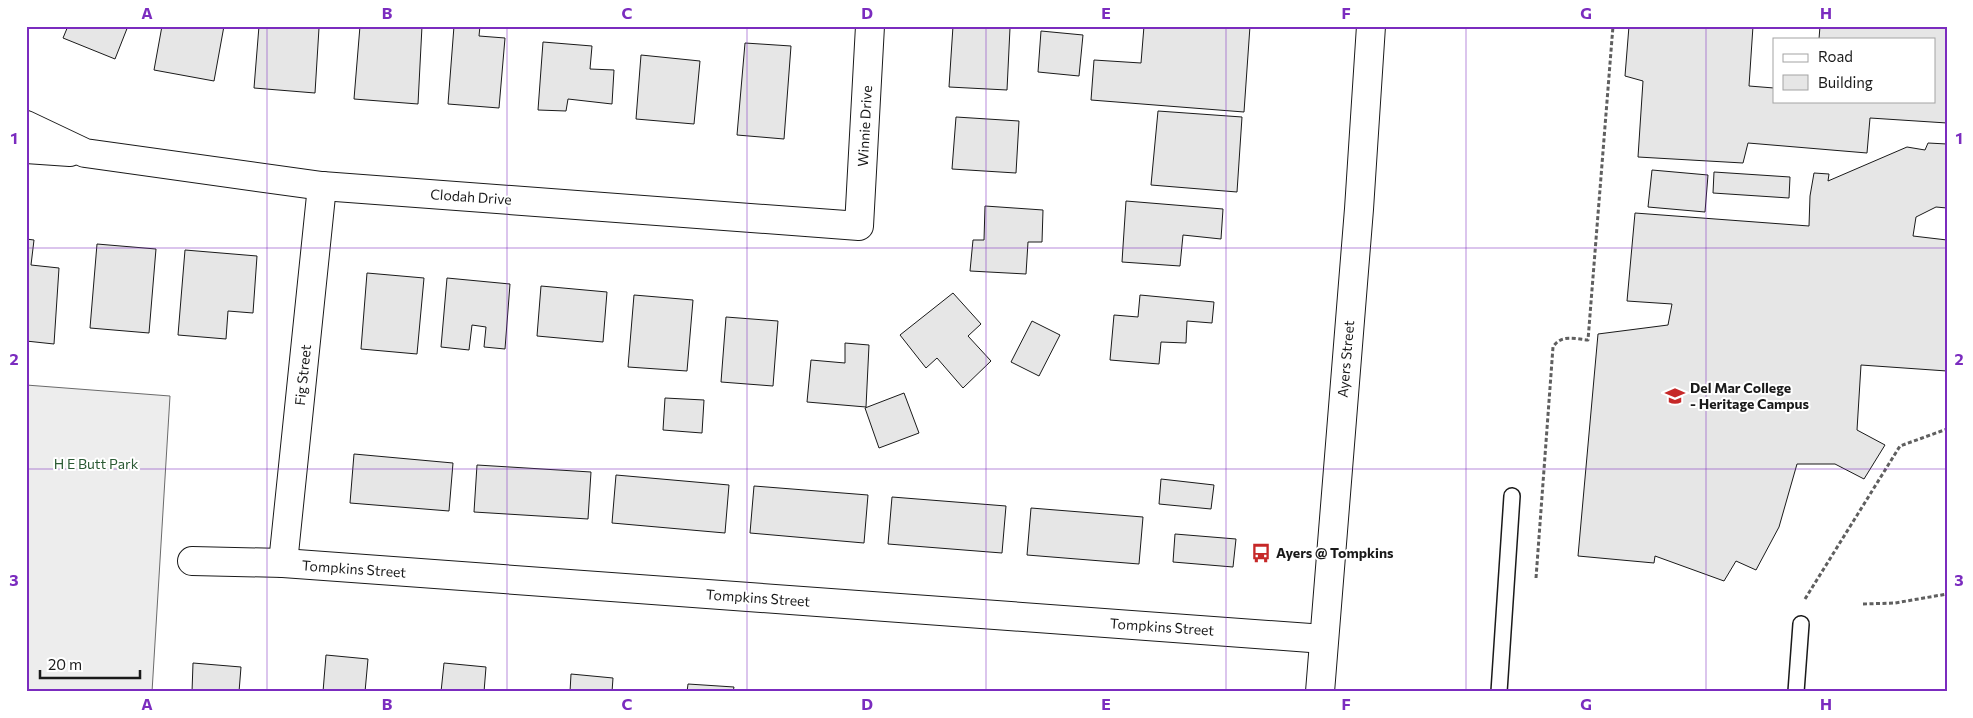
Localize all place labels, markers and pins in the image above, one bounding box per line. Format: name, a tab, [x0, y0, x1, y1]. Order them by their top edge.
place label: Del Mar College - Heritage Campus	[1690, 379, 1810, 412]
school or university icon: Del Mar College - Heritage Campus	[1664, 385, 1686, 407]
bus stop icon: Ayers @ Tompkins	[1250, 542, 1272, 564]
place label: Ayers @ Tompkins	[1276, 544, 1394, 561]

